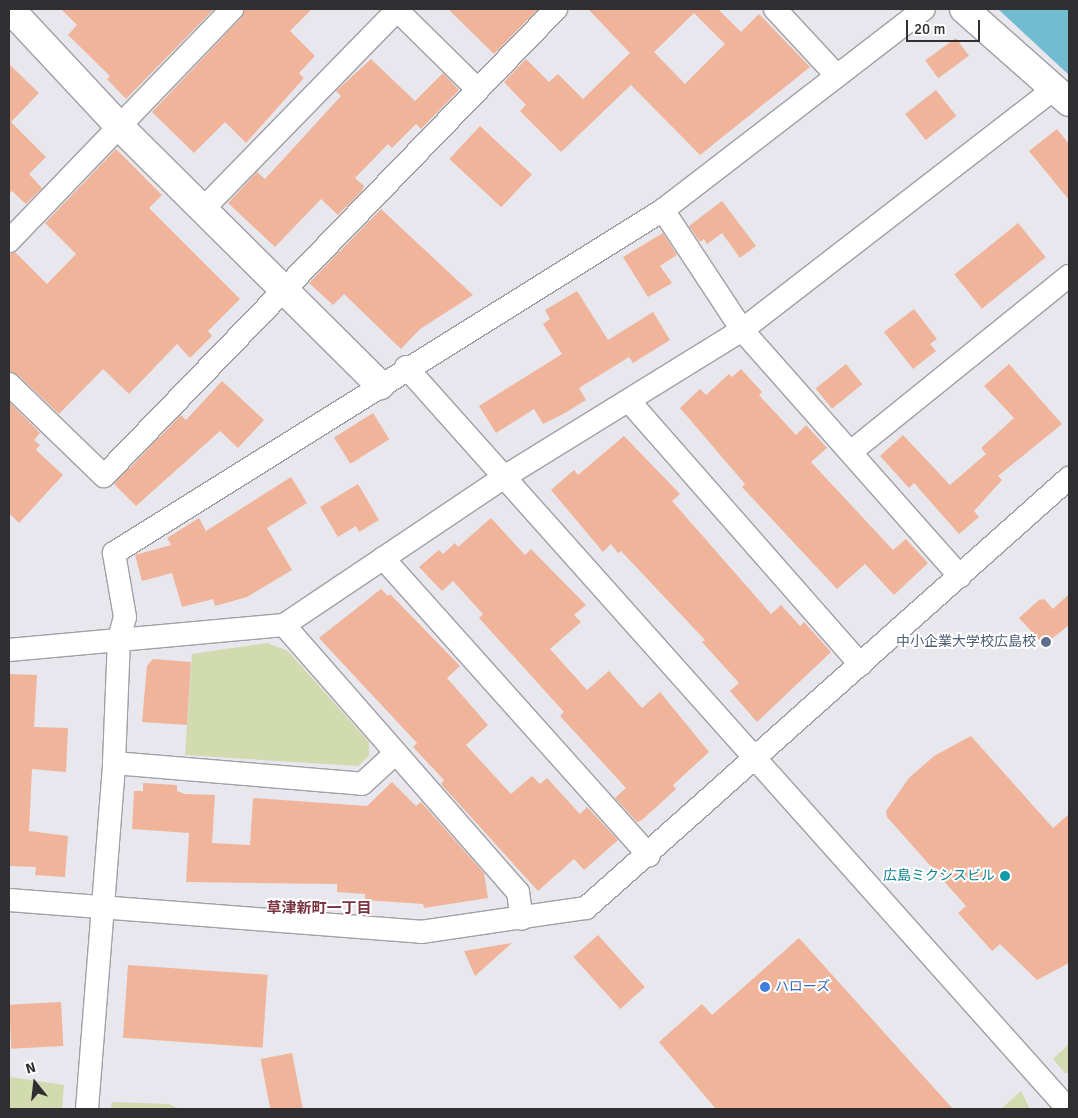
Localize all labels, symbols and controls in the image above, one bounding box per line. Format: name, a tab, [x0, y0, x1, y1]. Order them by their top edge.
scale bar	[908, 10, 982, 42]
text: 20 m	[914, 20, 945, 38]
place label: 中小企業大学校広島校	[896, 634, 1036, 650]
marker: 中小企業大学校広島校	[1040, 636, 1052, 648]
place label: 広島ミクシスビル	[883, 868, 995, 884]
marker: 広島ミクシスビル	[999, 870, 1011, 882]
district label: 草津新町一丁目	[267, 900, 371, 918]
place label: ハローズ	[775, 979, 831, 995]
marker: ハローズ	[759, 981, 771, 993]
north arrow	[10, 1058, 60, 1108]
text: N	[24, 1059, 38, 1078]

